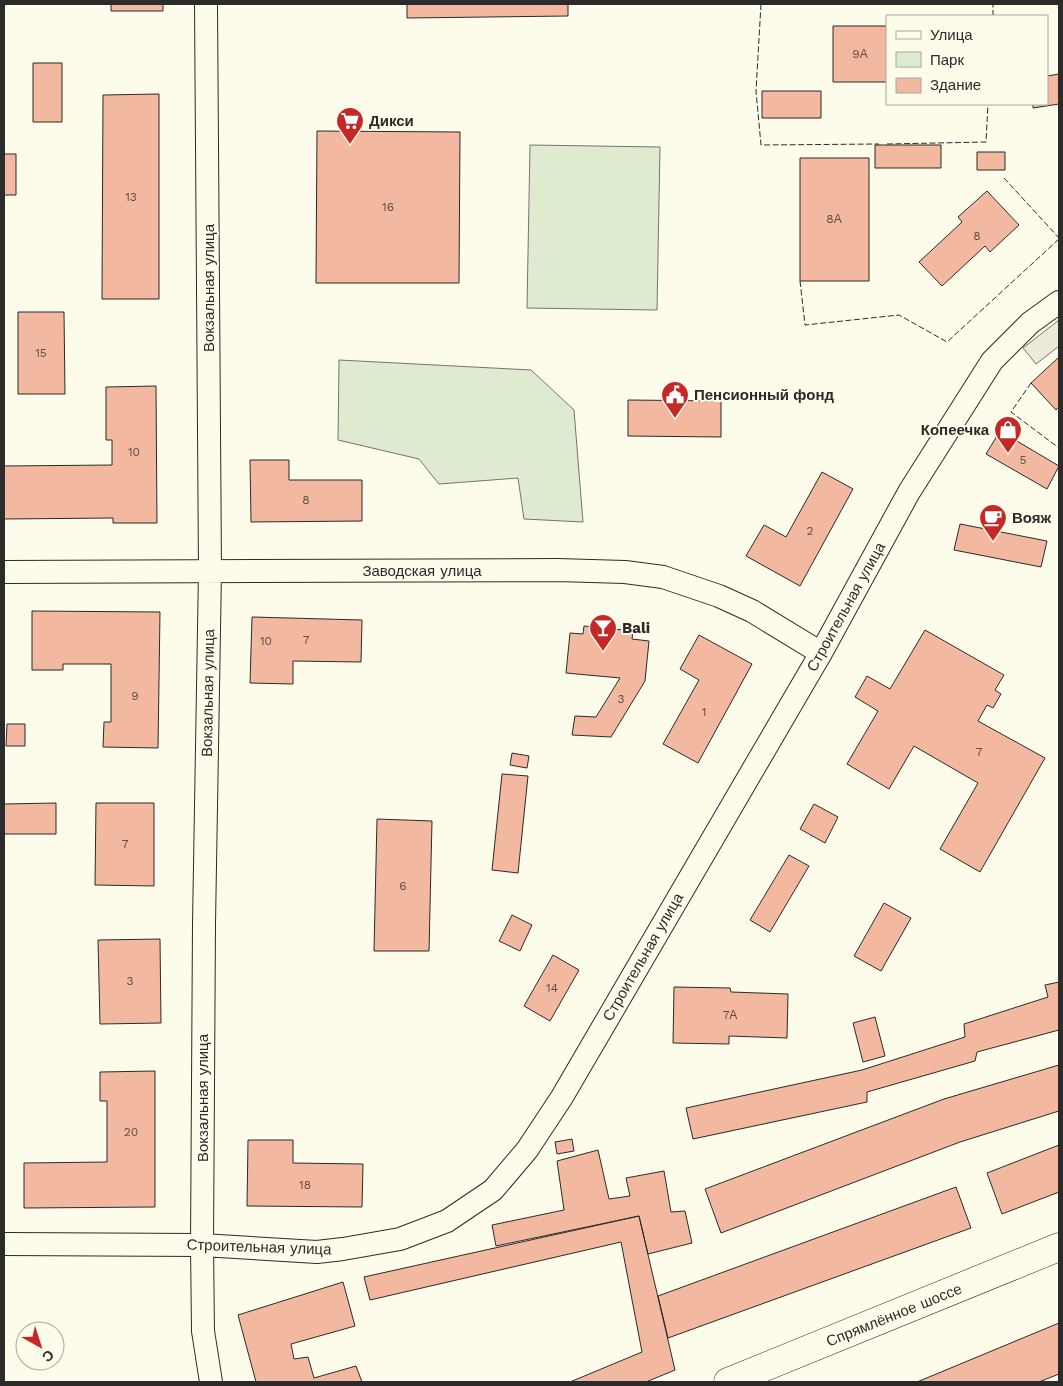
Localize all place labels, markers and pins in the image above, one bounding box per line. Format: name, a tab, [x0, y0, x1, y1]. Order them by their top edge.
supermarket icon: Дикси	[335, 106, 365, 145]
place label: Дикси	[369, 112, 414, 130]
public building icon: Пенсионный фонд	[660, 380, 690, 419]
place label: Пенсионный фонд	[694, 386, 835, 404]
shop icon: Копеечка	[993, 415, 1023, 454]
place label: Копеечка	[921, 421, 990, 439]
cafe icon: Вояж	[978, 503, 1008, 542]
place label: Вояж	[1012, 509, 1052, 527]
bar icon: Bali	[588, 613, 618, 652]
place label: Bali	[622, 619, 650, 637]

